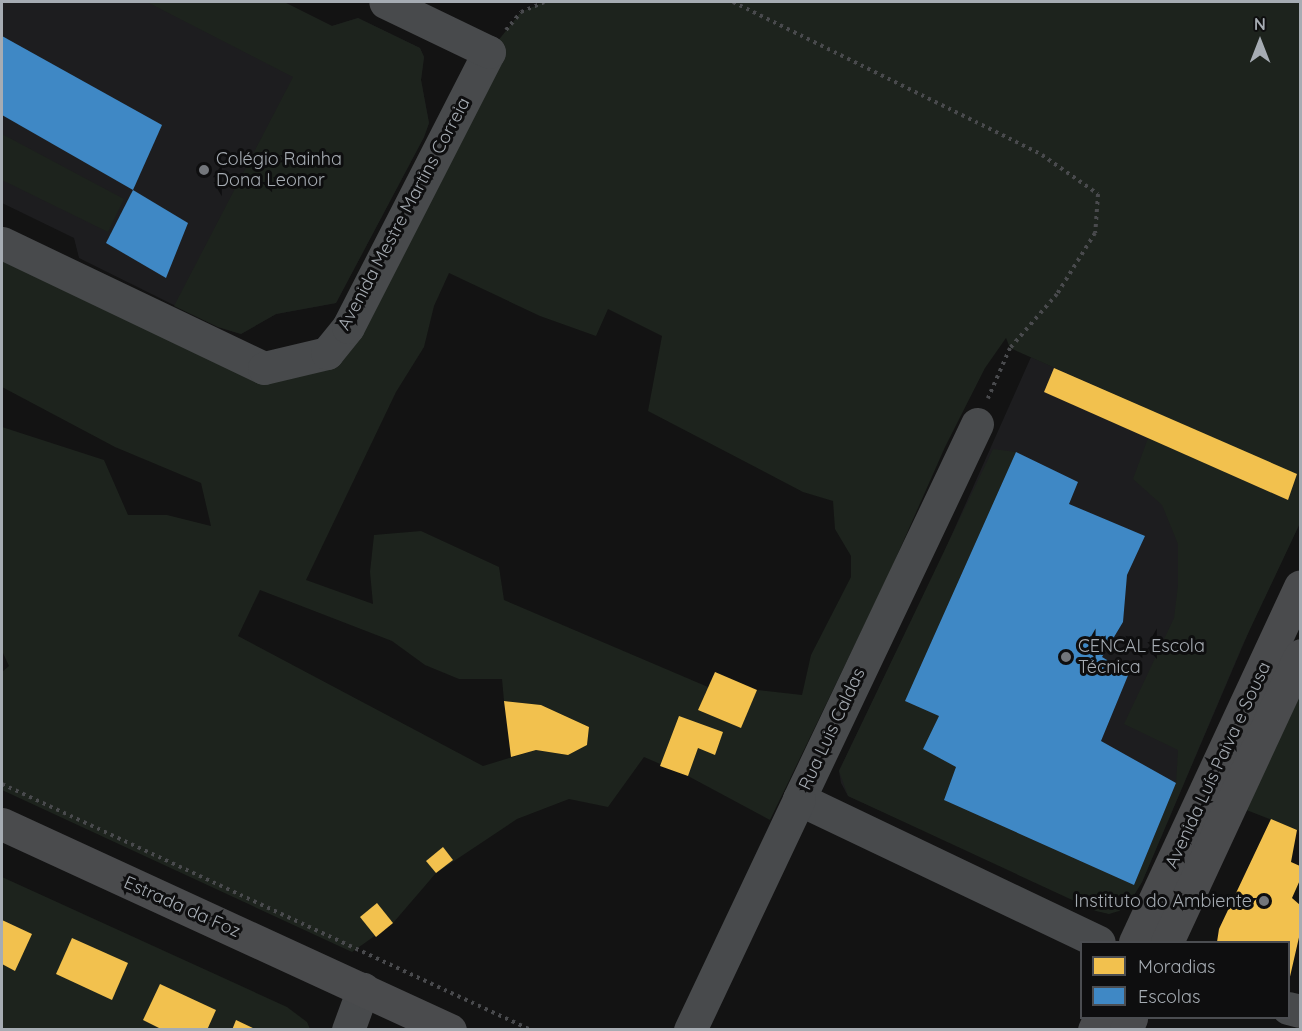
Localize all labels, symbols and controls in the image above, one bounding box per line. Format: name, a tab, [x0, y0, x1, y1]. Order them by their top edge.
north arrow	[1230, 12, 1290, 72]
text: N	[1254, 14, 1266, 34]
street label: Avenida Mestre Martins Correia	[333, 94, 475, 334]
place label: Colégio Rainha Dona Leonor	[216, 149, 342, 192]
marker: Colégio Rainha Dona Leonor	[197, 163, 211, 177]
place label: CENCAL Escola Técnica	[1078, 636, 1205, 678]
marker: CENCAL Escola Técnica	[1059, 650, 1073, 664]
street label: Avenida Luís Paiva e Sousa	[1161, 658, 1275, 872]
street label: Rua Luis Caldas	[794, 665, 870, 793]
street label: Estrada da Foz	[120, 872, 244, 942]
place label: Instituto do Ambiente	[1074, 890, 1252, 912]
marker: Instituto do Ambiente	[1257, 894, 1271, 908]
legend	[1080, 941, 1290, 1019]
text: Moradias	[1138, 955, 1216, 978]
text: Escolas	[1138, 985, 1200, 1008]

